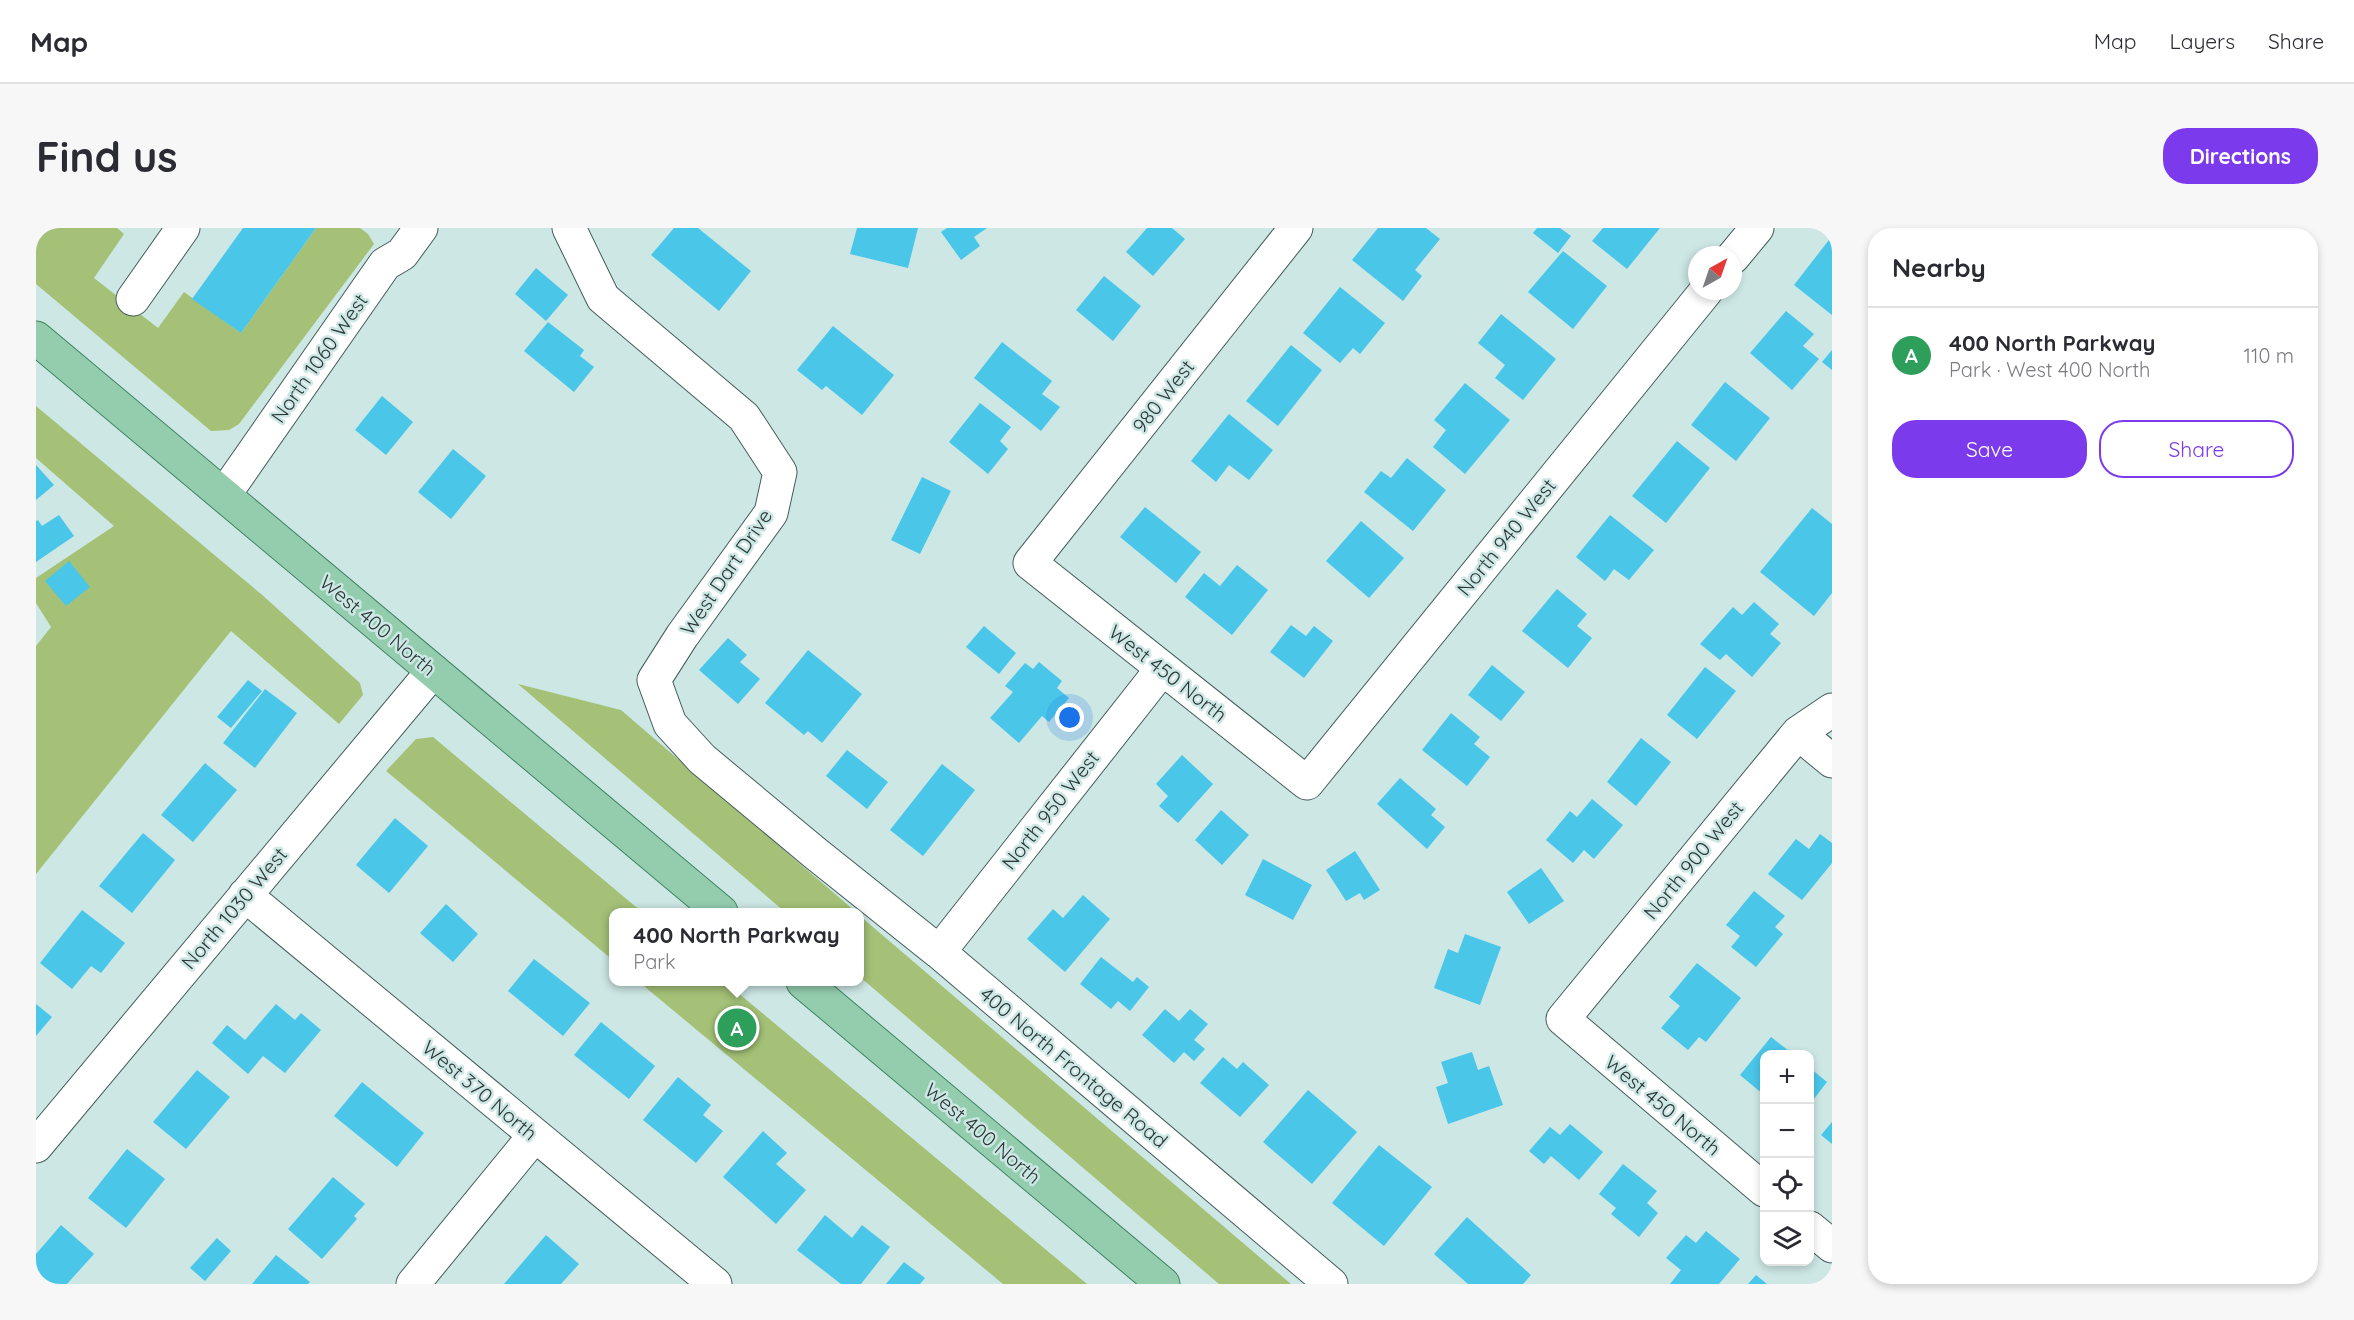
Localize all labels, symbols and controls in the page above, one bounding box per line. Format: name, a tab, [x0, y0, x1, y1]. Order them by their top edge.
text: Map	[30, 24, 88, 59]
text: Map	[2094, 28, 2137, 54]
text: Layers	[2170, 28, 2235, 54]
text: Share	[2268, 28, 2324, 54]
button: Directions	[2163, 128, 2318, 184]
text: Find us	[36, 130, 178, 183]
north arrow	[1688, 246, 1742, 300]
text: Nearby	[1892, 251, 1986, 284]
street label: North 1060 West	[265, 288, 373, 427]
text: 400 North Parkway	[1949, 329, 2155, 357]
text: A	[1905, 343, 1918, 368]
text: 110 m	[2244, 343, 2294, 368]
street label: 980 West	[1127, 354, 1199, 438]
text: Park · West 400 North	[1949, 357, 2150, 382]
button: Save	[1892, 420, 2087, 478]
button: Share	[2099, 420, 2294, 478]
street label: North 940 West	[1451, 473, 1561, 601]
street label: West Dart Drive	[675, 504, 777, 640]
street label: West 400 North	[315, 569, 441, 681]
street label: West 450 North	[1104, 619, 1232, 727]
your location	[1055, 703, 1084, 732]
street label: North 950 West	[996, 745, 1104, 874]
street label: North 900 West	[1638, 796, 1748, 924]
street label: North 1030 West	[176, 842, 292, 974]
popup	[609, 908, 864, 986]
text: 400 North Parkway	[633, 921, 840, 949]
text: Park	[633, 949, 676, 974]
street label: 400 North Frontage Road	[975, 981, 1173, 1153]
pin: A	[718, 1006, 756, 1050]
street label: West 370 North	[417, 1035, 543, 1145]
street label: West 450 North	[1600, 1049, 1726, 1161]
map controls	[1760, 1050, 1814, 1266]
button: +	[1760, 1050, 1814, 1104]
street label: West 400 North	[920, 1077, 1046, 1189]
button: −	[1760, 1104, 1814, 1158]
button: locate	[1760, 1158, 1814, 1212]
button: layers	[1760, 1212, 1814, 1266]

